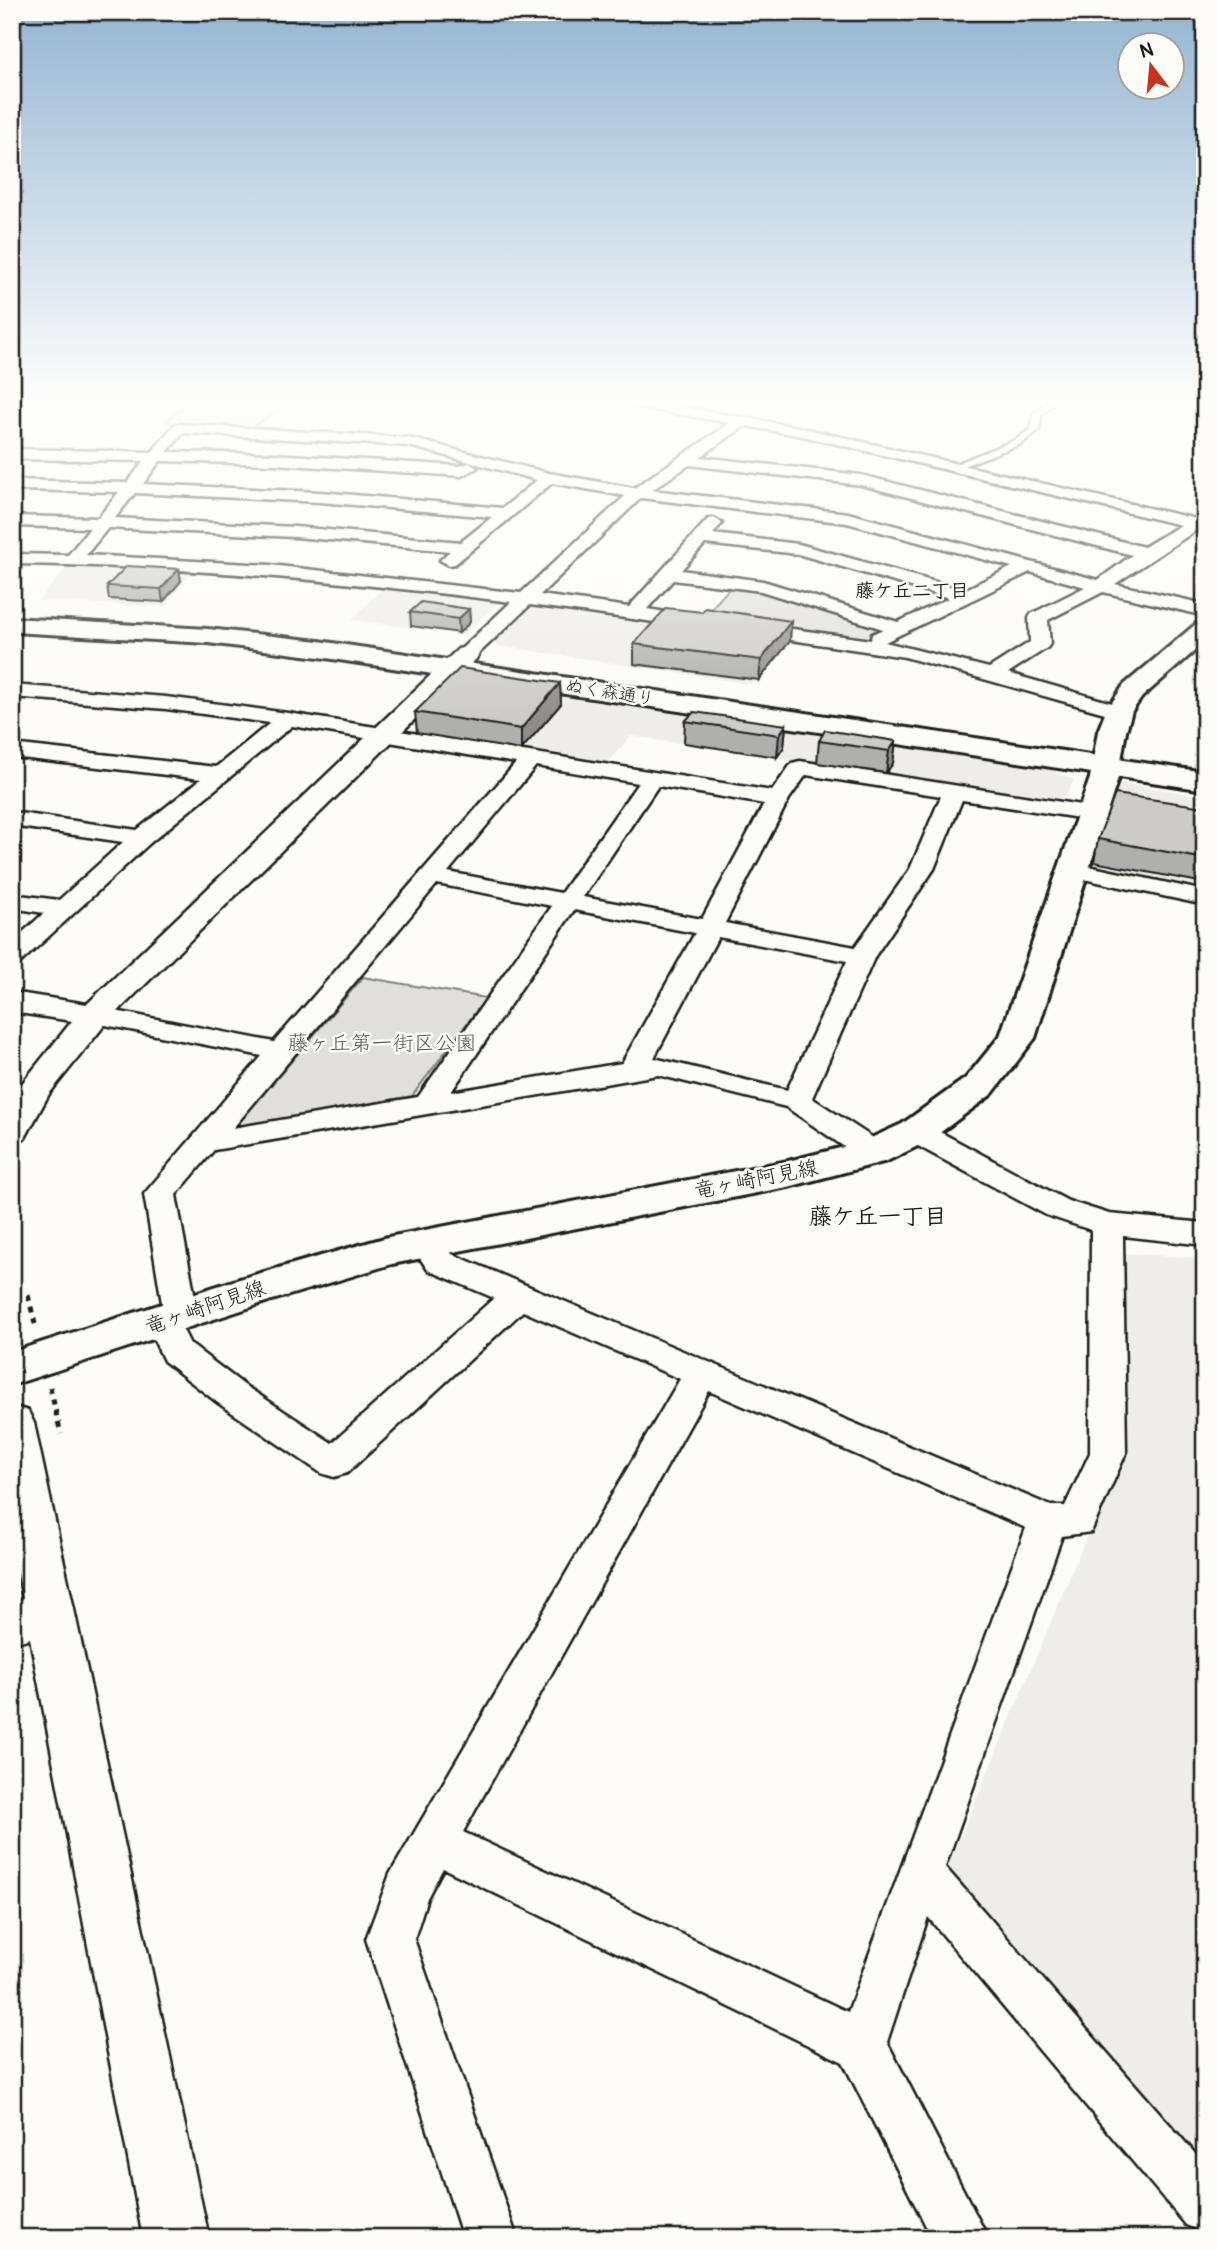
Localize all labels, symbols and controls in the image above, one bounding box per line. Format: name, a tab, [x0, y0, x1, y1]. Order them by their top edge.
north arrow	[1116, 32, 1186, 102]
text: N	[1137, 37, 1156, 64]
district label: 藤ケ丘二丁目	[855, 579, 969, 603]
street label: ぬく森通り	[564, 674, 656, 711]
park label: 藤ヶ丘第一街区公園	[288, 1030, 477, 1057]
street label: 竜ヶ崎阿見線	[692, 1154, 821, 1205]
district label: 藤ケ丘一丁目	[809, 1202, 947, 1231]
street label: 竜ヶ崎阿見線	[141, 1274, 269, 1341]

